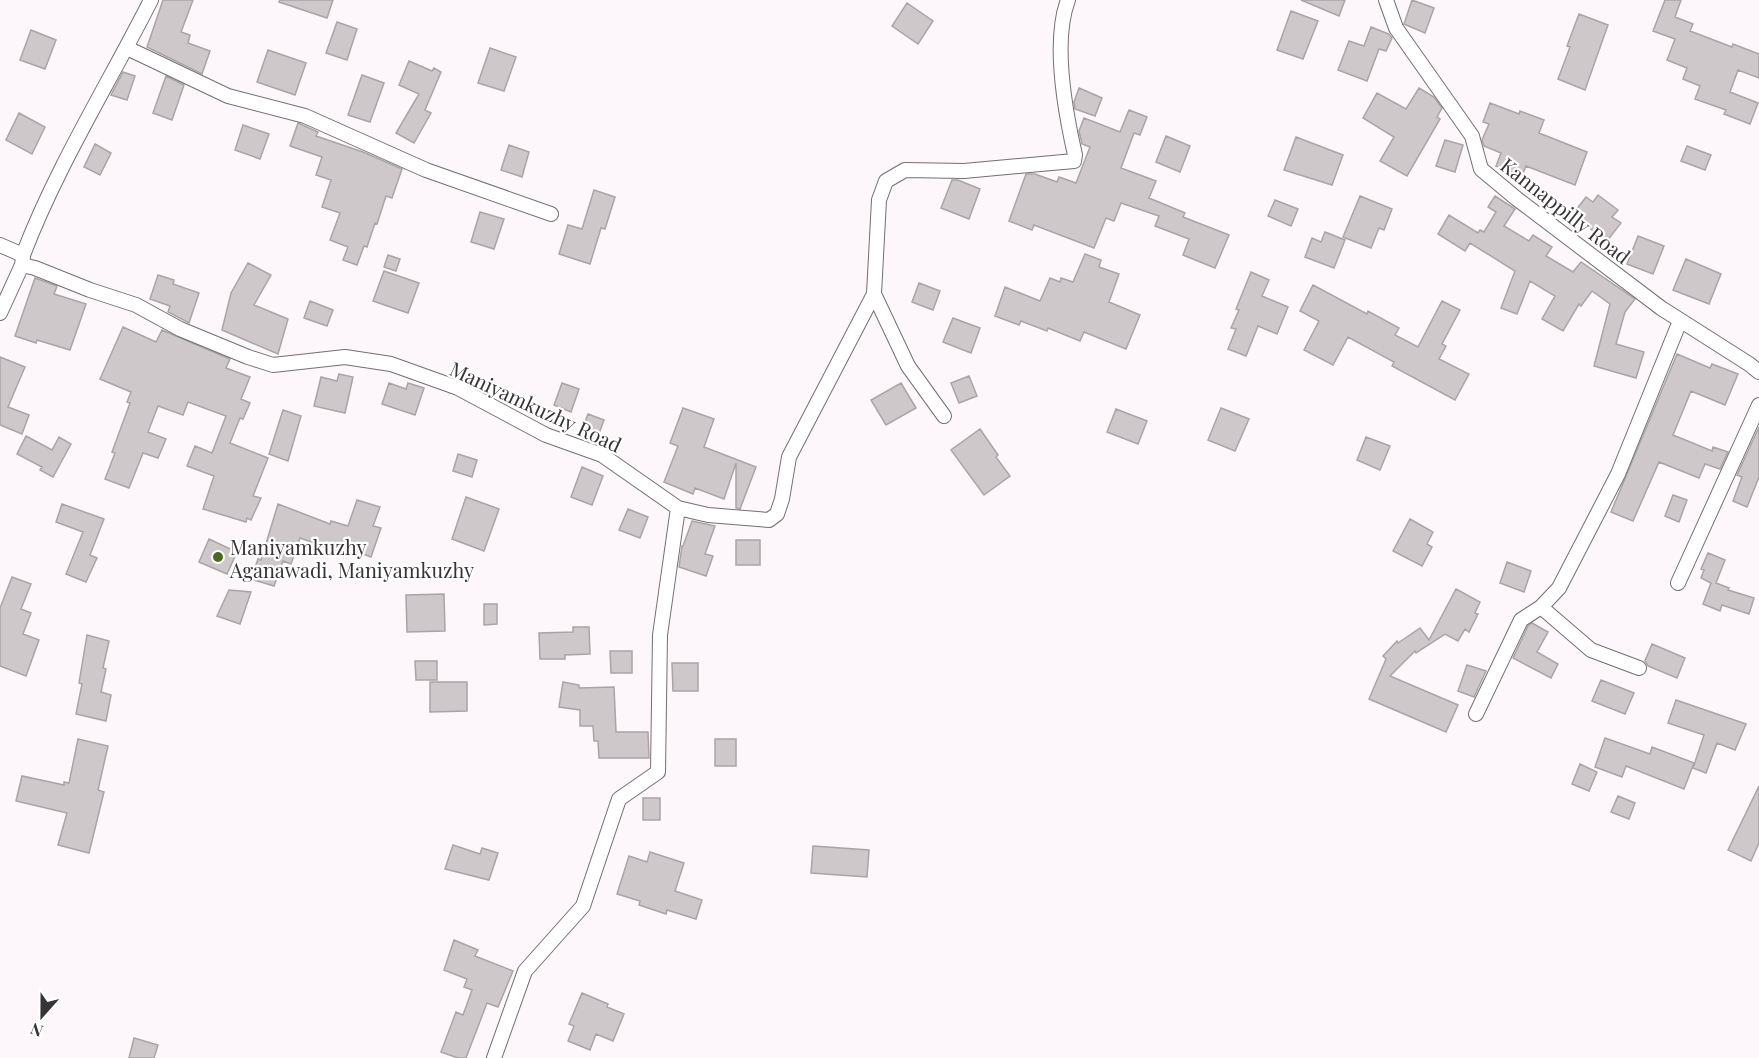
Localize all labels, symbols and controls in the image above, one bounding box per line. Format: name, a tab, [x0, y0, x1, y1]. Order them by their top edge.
street label: Kannappilly Road	[1496, 151, 1637, 269]
street label: Maniyamkuzhy Road	[446, 354, 627, 458]
place label: Maniyamkuzhy Aganawadi, Maniyamkuzhy	[229, 533, 474, 583]
marker: Maniyamkuzhy Aganawadi, Maniyamkuzhy	[211, 550, 225, 564]
north arrow	[12, 986, 72, 1046]
text: N	[27, 1018, 46, 1042]

